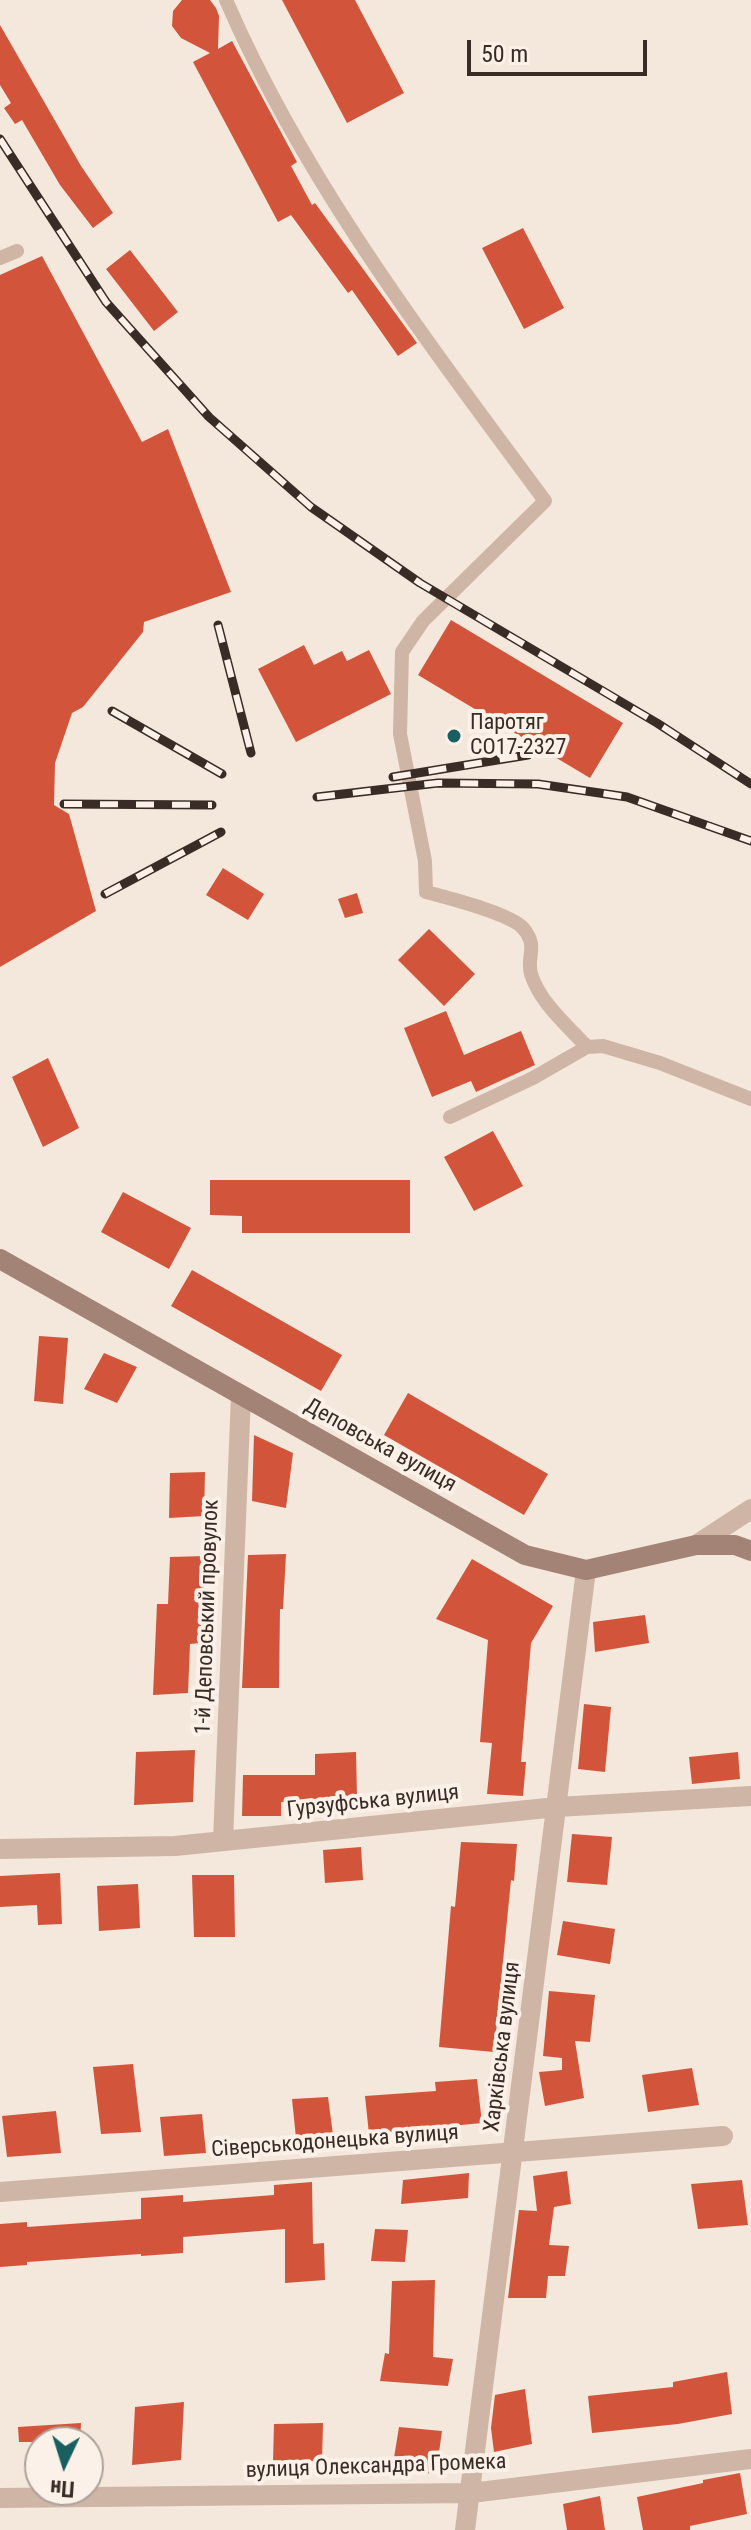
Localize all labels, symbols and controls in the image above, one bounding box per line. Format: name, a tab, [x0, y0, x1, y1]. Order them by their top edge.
scale bar	[471, 24, 651, 74]
text: 50 m	[481, 40, 528, 68]
place label: Паротяг СО17-2327	[470, 710, 566, 762]
marker: Паротяг СО17-2327	[445, 727, 463, 745]
street label: Деповська вулиця	[300, 1393, 460, 1499]
street label: 1-й Деповський провулок	[191, 1499, 225, 1735]
street label: Гурзуфська вулиця	[286, 1780, 460, 1824]
street label: Харківська вулиця	[479, 1960, 527, 2134]
street label: Сіверськодонецька вулиця	[210, 2120, 460, 2164]
north arrow	[24, 2426, 104, 2506]
street label: вулиця Олександра Громека	[245, 2449, 507, 2485]
text: Пн	[49, 2475, 76, 2502]

